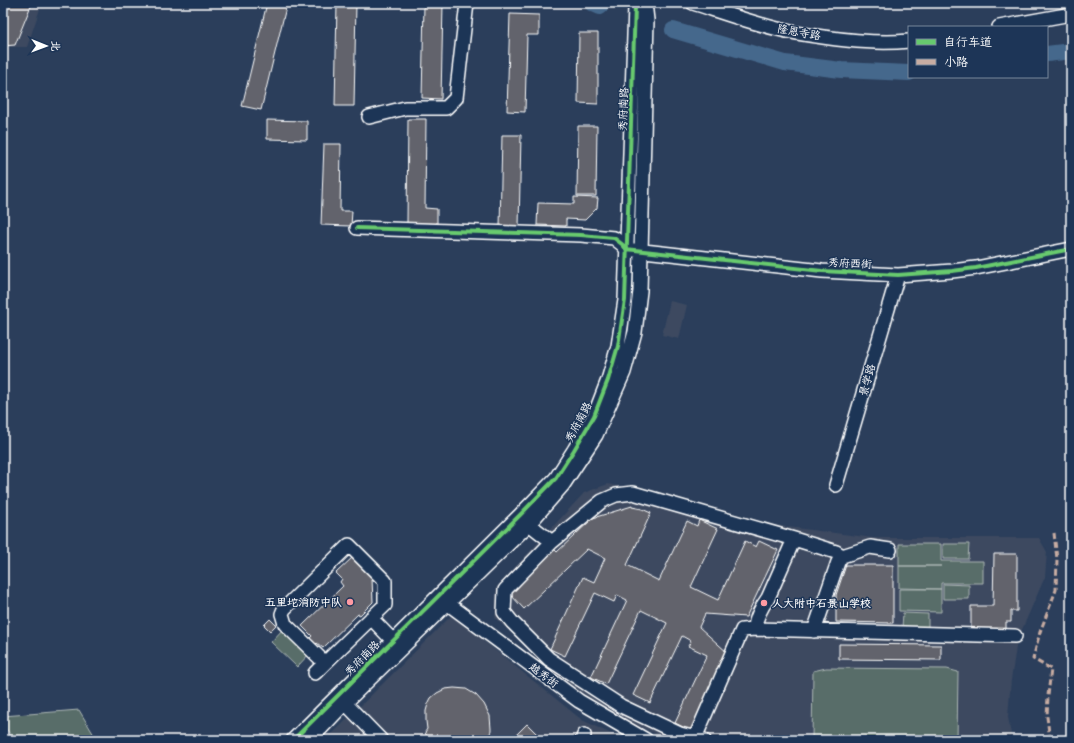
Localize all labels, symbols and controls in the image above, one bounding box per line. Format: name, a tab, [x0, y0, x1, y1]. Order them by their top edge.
street label: 隆恩寺路	[776, 22, 822, 43]
north arrow	[26, 26, 66, 66]
legend	[908, 26, 1048, 78]
text: 自行车道	[944, 35, 992, 50]
text: 北	[49, 41, 62, 52]
text: 小路	[944, 55, 968, 70]
street label: 秀府南路	[616, 87, 631, 131]
street label: 秀府西街	[828, 256, 873, 271]
street label: 景学路	[857, 362, 878, 398]
street label: 秀府南路	[562, 400, 595, 445]
place label: 五里坨消防中队	[265, 596, 342, 609]
marker: 五里坨消防中队	[345, 597, 355, 607]
place label: 人大附中石景山学校	[772, 597, 871, 610]
marker: 人大附中石景山学校	[759, 598, 769, 608]
street label: 秀府南路	[342, 638, 383, 679]
street label: 越秀街	[527, 660, 562, 691]

